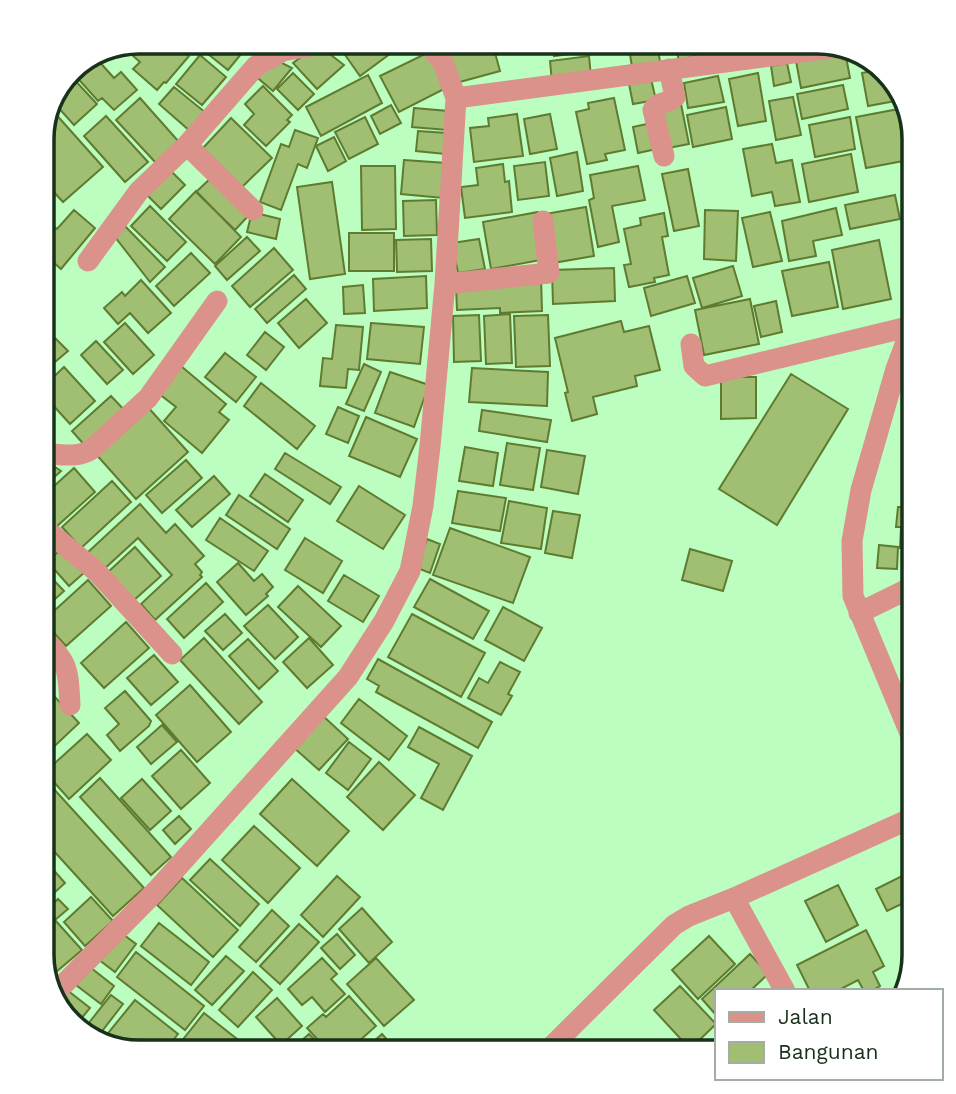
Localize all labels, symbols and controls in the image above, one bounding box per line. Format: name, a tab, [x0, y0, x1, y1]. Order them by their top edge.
legend	[715, 989, 942, 1080]
text: Jalan	[778, 1004, 833, 1029]
text: Bangunan	[778, 1039, 879, 1064]

